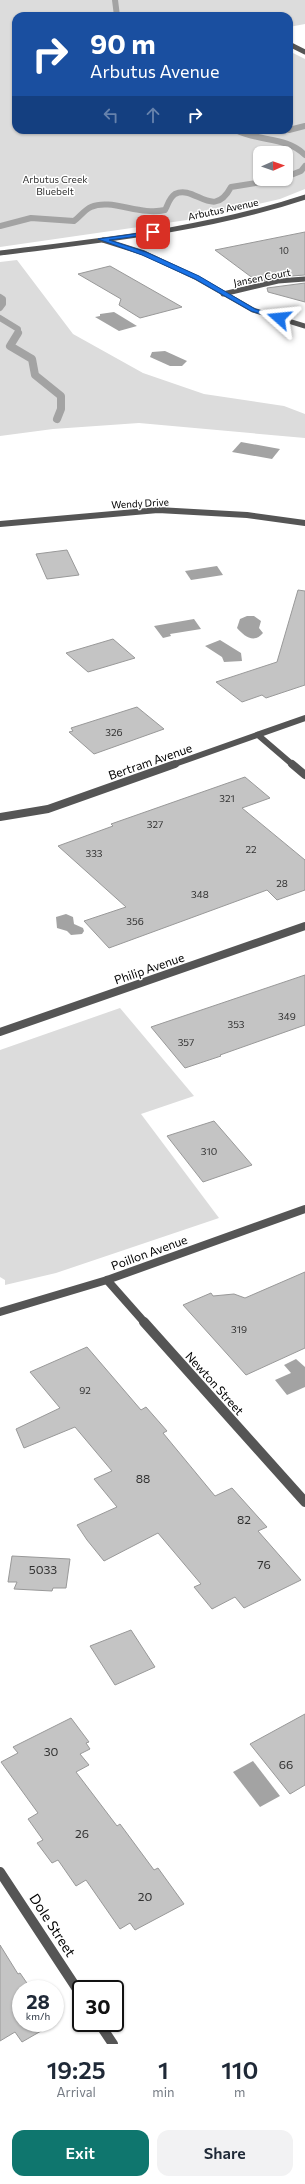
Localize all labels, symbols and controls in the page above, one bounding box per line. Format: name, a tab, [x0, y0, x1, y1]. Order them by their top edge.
text: 90 m	[90, 26, 156, 60]
icon: right	[24, 28, 76, 80]
text: Arbutus Avenue	[90, 60, 219, 82]
icon: left	[100, 104, 122, 126]
icon: ahead	[142, 104, 164, 126]
icon: right	[184, 104, 206, 126]
north arrow	[253, 146, 293, 186]
map controls	[253, 146, 293, 186]
park label: Arbutus Creek Bluebelt	[22, 173, 88, 197]
street label: Arbutus Avenue	[187, 196, 259, 222]
pin	[136, 215, 170, 249]
icon: arrive	[142, 221, 164, 243]
house number: 10	[279, 245, 289, 256]
street label: Jansen Court	[232, 266, 292, 288]
position arrow	[258, 297, 300, 339]
street label: Wendy Drive	[111, 496, 169, 510]
house number: 326	[105, 726, 123, 738]
street label: Bertram Avenue	[106, 740, 194, 782]
house number: 321	[219, 792, 235, 804]
house number: 327	[147, 818, 163, 830]
house number: 22	[245, 843, 257, 855]
house number: 333	[85, 847, 103, 859]
house number: 28	[276, 877, 288, 889]
house number: 348	[191, 888, 209, 900]
house number: 356	[126, 915, 144, 927]
street label: Philip Avenue	[112, 949, 186, 987]
house number: 349	[278, 1010, 296, 1022]
house number: 353	[227, 1018, 245, 1030]
house number: 357	[178, 1036, 194, 1048]
house number: 310	[201, 1145, 217, 1157]
street label: Poillon Avenue	[109, 1232, 189, 1272]
house number: 319	[231, 1323, 247, 1335]
street label: Newton Street	[183, 1349, 247, 1417]
house number: 92	[79, 1384, 91, 1396]
house number: 88	[136, 1471, 150, 1485]
house number: 82	[237, 1512, 251, 1526]
house number: 76	[257, 1557, 271, 1571]
house number: 5033	[29, 1562, 57, 1576]
house number: 30	[44, 1744, 59, 1758]
house number: 66	[279, 1757, 293, 1771]
house number: 26	[75, 1826, 89, 1840]
house number: 20	[138, 1889, 152, 1903]
street label: Dole Street	[26, 1890, 80, 1960]
speed limit sign: 30	[72, 1980, 124, 2032]
text: 28	[26, 1989, 50, 2013]
text: km/h	[26, 2010, 50, 2022]
text: 19:25	[47, 2055, 106, 2084]
text: 1	[158, 2055, 169, 2084]
text: 110	[221, 2055, 258, 2084]
text: Arrival	[56, 2084, 96, 2100]
text: min	[152, 2084, 174, 2100]
text: m	[234, 2084, 245, 2100]
button: Exit	[12, 2130, 149, 2176]
button: Share	[157, 2130, 293, 2176]

